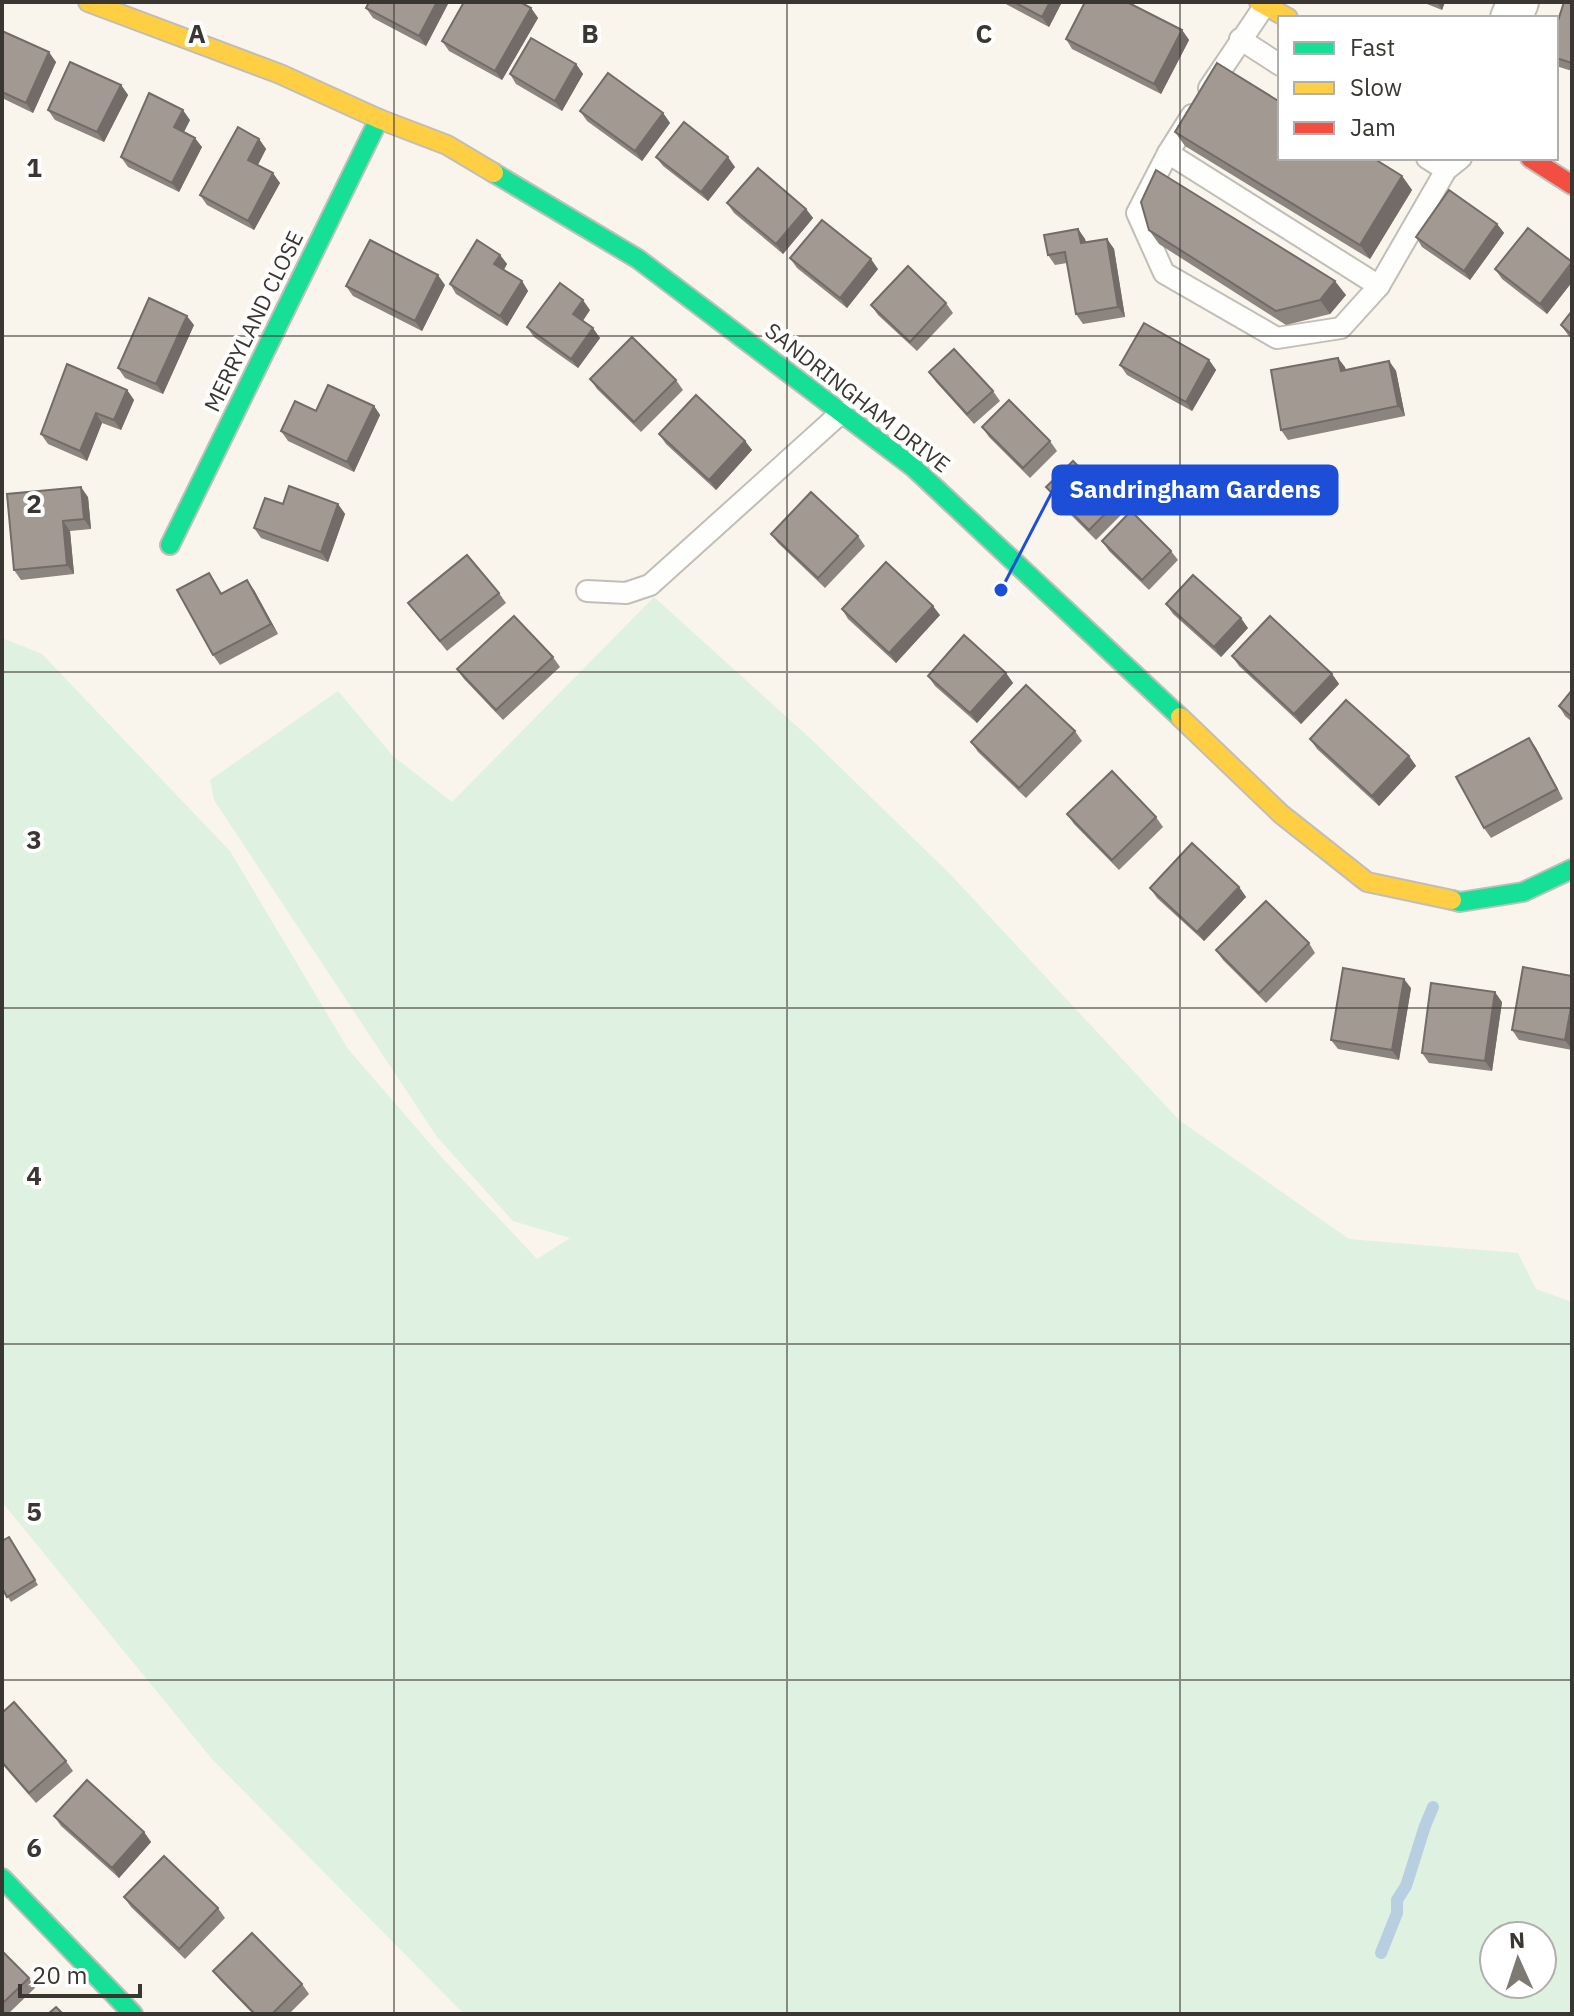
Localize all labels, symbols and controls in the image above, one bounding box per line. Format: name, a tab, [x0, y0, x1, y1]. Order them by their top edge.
text: A	[188, 16, 206, 50]
text: B	[581, 16, 599, 50]
text: C	[976, 16, 993, 50]
legend	[1278, 16, 1558, 160]
text: Fast	[1350, 31, 1395, 63]
text: Slow	[1350, 71, 1402, 103]
text: Jam	[1350, 111, 1396, 143]
text: 1	[26, 150, 42, 184]
street label: MERRYLAND CLOSE	[197, 226, 309, 416]
street label: SANDRINGHAM DRIVE	[759, 316, 957, 478]
callout: Sandringham Gardens	[1053, 466, 1337, 514]
text: Sandringham Gardens	[1069, 473, 1321, 505]
text: 2	[26, 486, 42, 520]
text: 3	[26, 822, 42, 856]
text: 4	[26, 1158, 42, 1192]
text: 5	[26, 1494, 42, 1528]
text: 6	[26, 1830, 42, 1864]
north arrow	[1478, 1920, 1558, 2000]
text: N	[1508, 1925, 1526, 1954]
scale bar	[20, 1948, 140, 1998]
text: 20 m	[32, 1959, 87, 1991]

